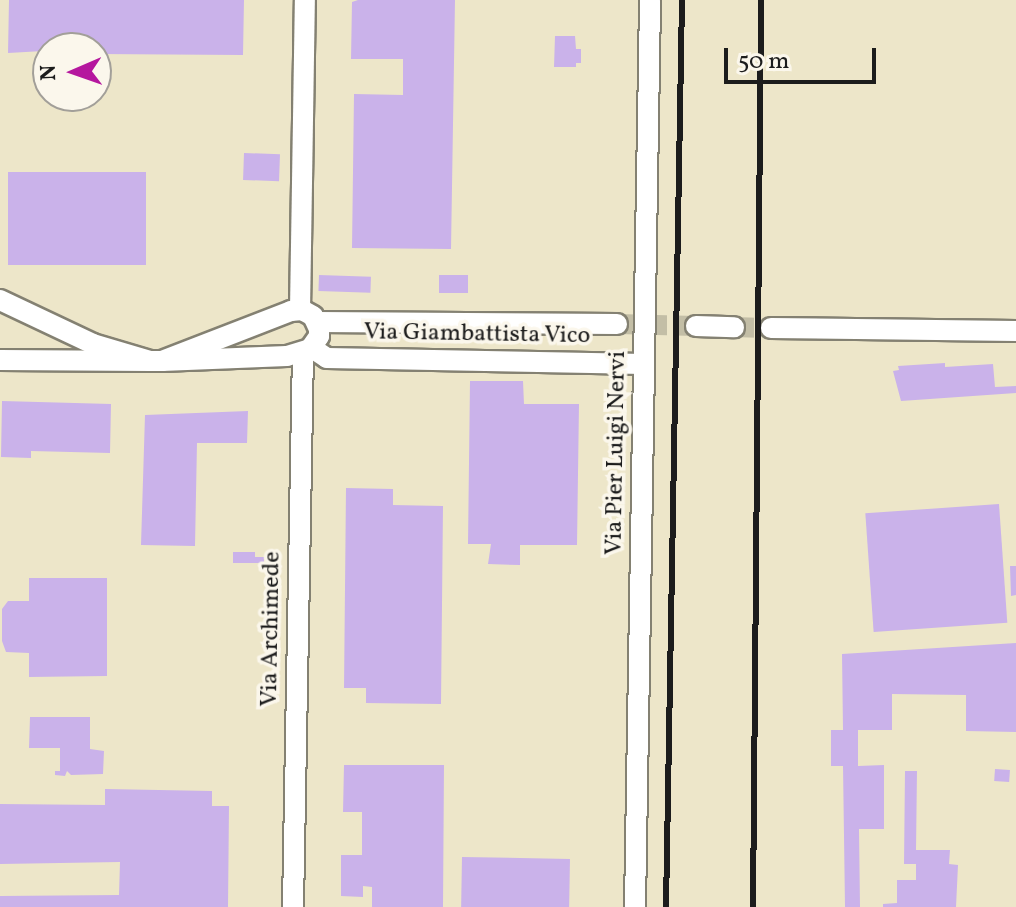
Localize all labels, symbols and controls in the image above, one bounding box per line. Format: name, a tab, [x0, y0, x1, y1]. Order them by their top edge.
north arrow	[32, 32, 112, 112]
scale bar	[728, 32, 880, 82]
text: 50 m	[738, 45, 790, 79]
text: N	[34, 64, 65, 81]
street label: Via Giambattista Vico	[363, 319, 591, 351]
street label: Via Pier Luigi Nervi	[601, 351, 633, 555]
street label: Via Archimede	[256, 551, 288, 707]

